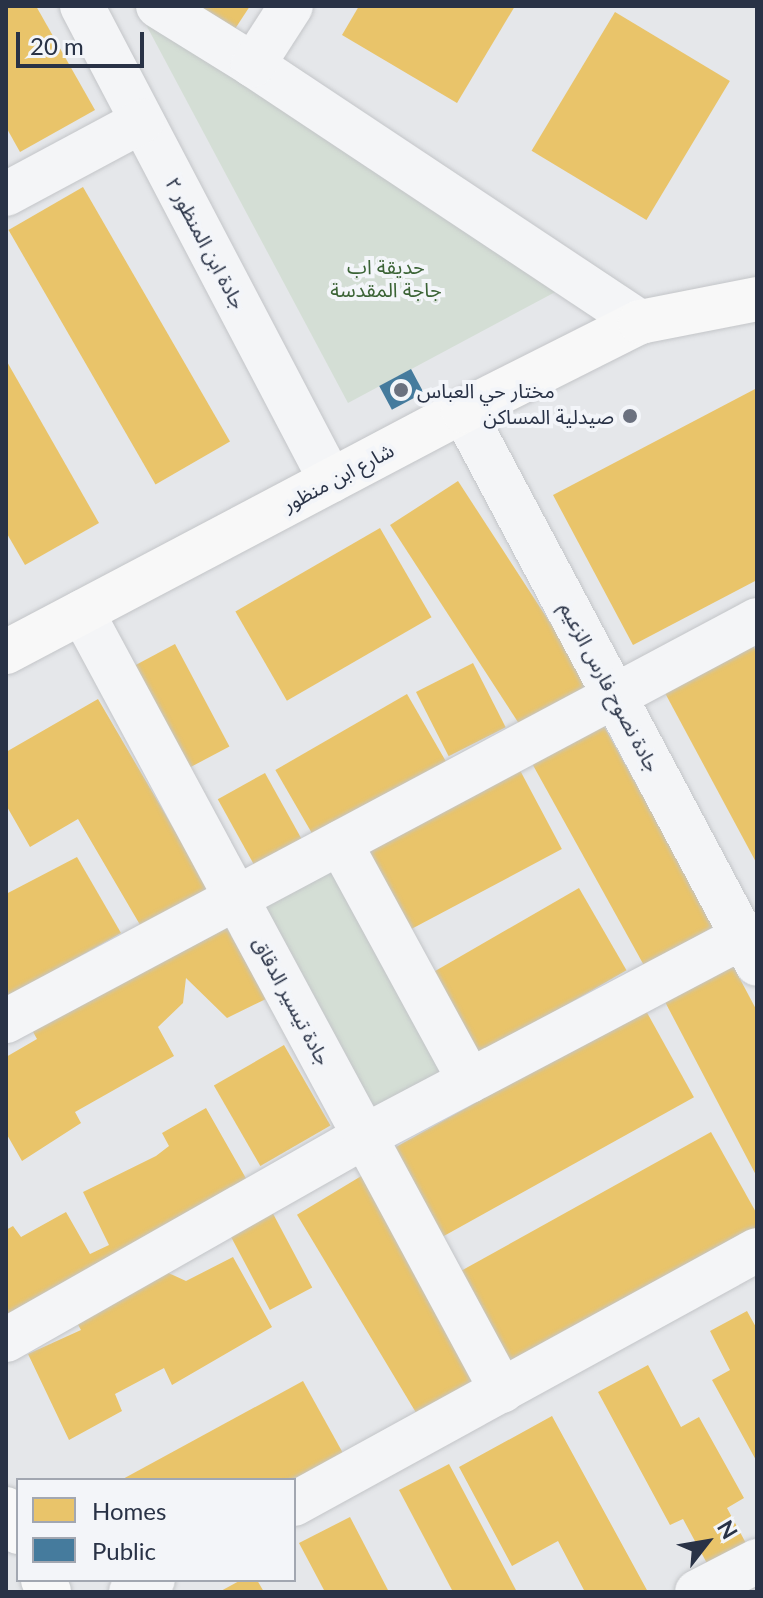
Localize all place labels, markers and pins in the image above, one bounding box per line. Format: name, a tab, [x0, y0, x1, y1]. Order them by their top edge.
place label: مختار حي العباس	[417, 378, 555, 402]
marker: مختار حي العباس	[392, 381, 410, 399]
place label: صيدلية المساكن	[483, 404, 614, 428]
marker: صيدلية المساكن	[621, 407, 639, 425]

